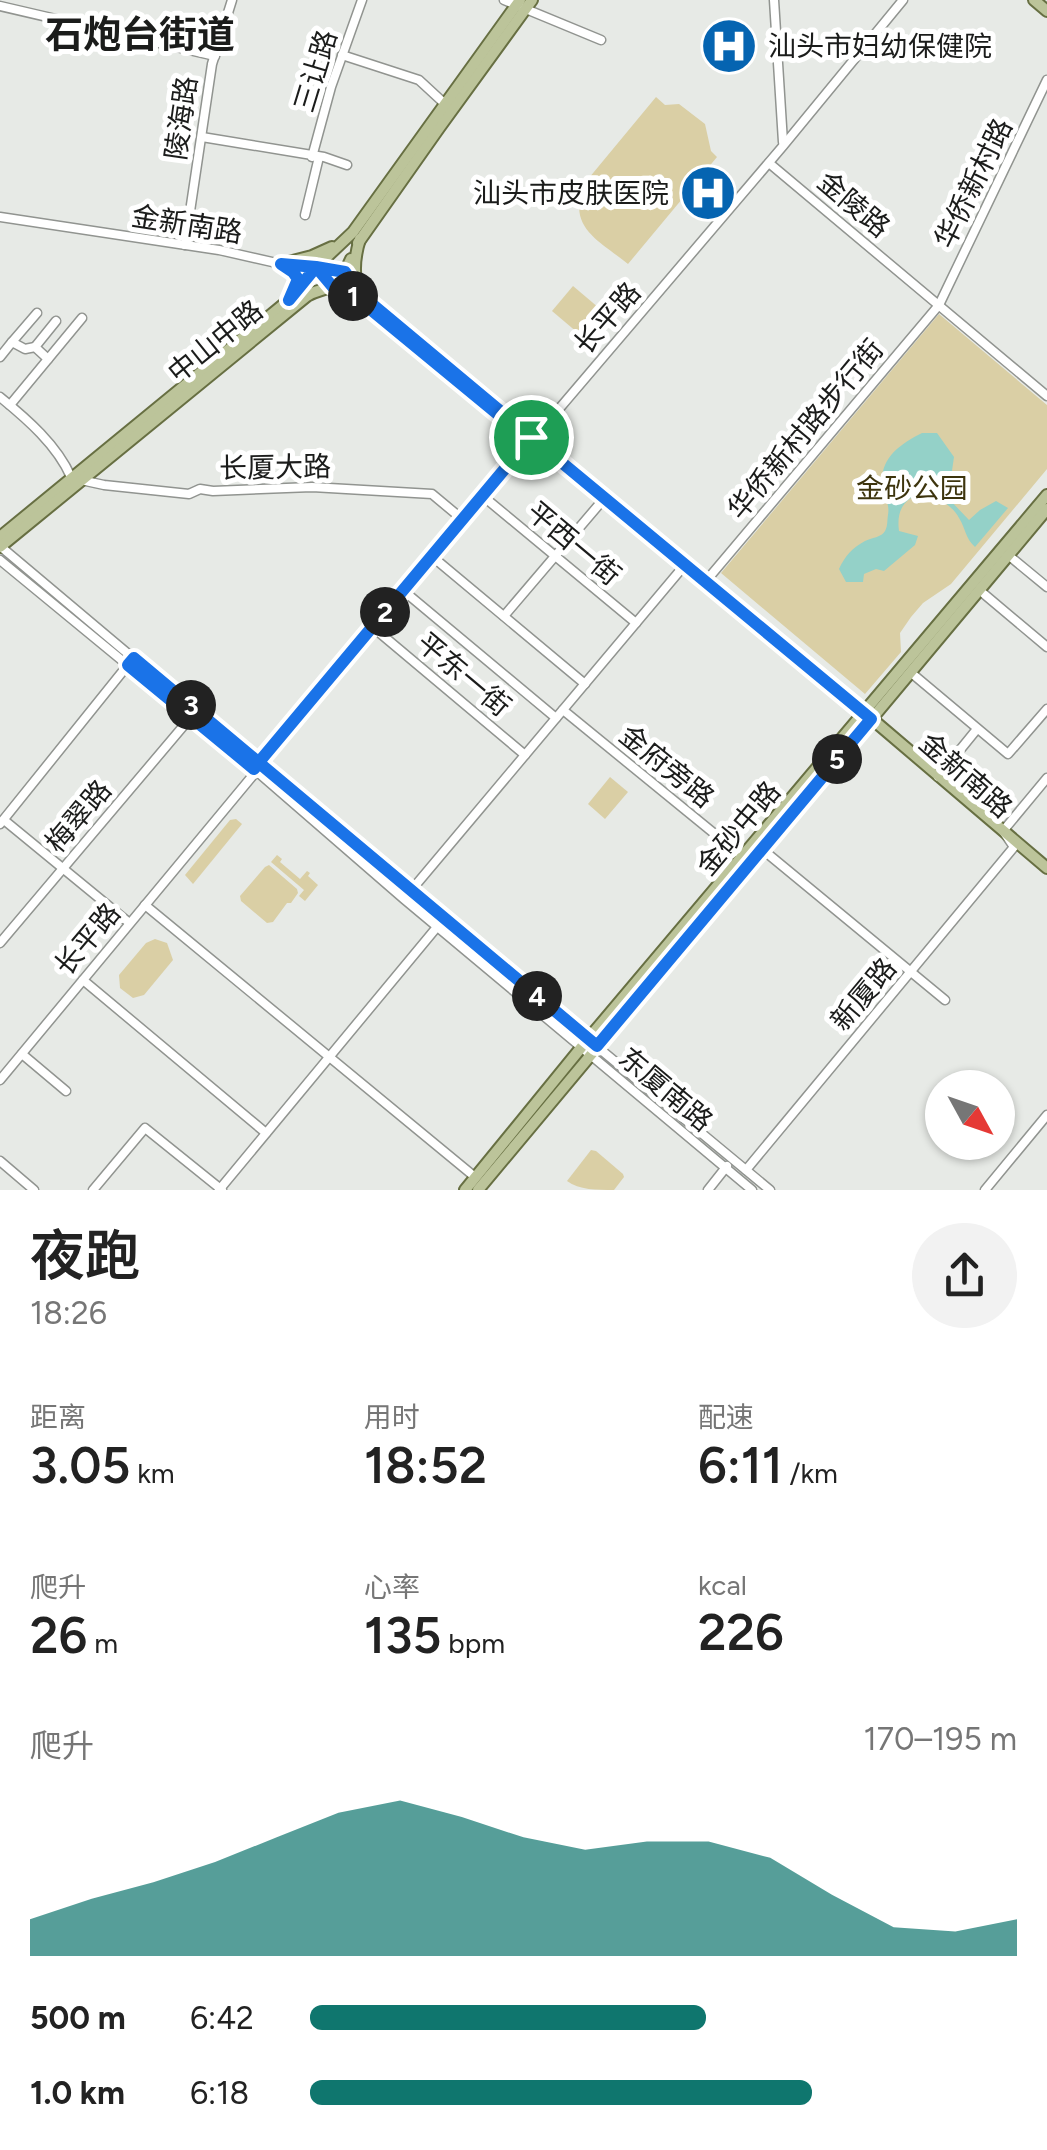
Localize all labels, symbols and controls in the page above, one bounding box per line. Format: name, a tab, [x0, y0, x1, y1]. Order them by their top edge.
district label: 石炮台街道	[45, 12, 235, 58]
hospital icon: 汕头市妇幼保健院	[699, 16, 759, 76]
street label: 三让路	[286, 26, 344, 116]
place label: 汕头市妇幼保健院	[768, 29, 992, 63]
street label: 陵海路	[158, 74, 204, 162]
street label: 华侨新村路	[927, 113, 1019, 253]
hospital icon: 汕头市皮肤医院	[678, 163, 738, 223]
street label: 金陵路	[811, 164, 897, 244]
place label: 汕头市皮肤医院	[473, 176, 669, 210]
street label: 金新南路	[129, 198, 245, 250]
pin: 1	[328, 271, 378, 321]
street label: 长平路	[567, 275, 647, 361]
text: 1	[347, 279, 359, 313]
street label: 中山中路	[161, 293, 269, 389]
street label: 华侨新村路步行街	[720, 332, 890, 526]
pin	[489, 395, 574, 480]
icon: arrive	[504, 410, 559, 465]
street label: 长厦大路	[219, 449, 331, 485]
park label: 金砂公园	[856, 471, 968, 505]
street label: 平西一街	[520, 494, 628, 592]
pin: 2	[360, 587, 410, 637]
text: 2	[377, 595, 393, 629]
street label: 平东一街	[410, 625, 518, 723]
pin: 3	[166, 680, 216, 730]
text: 3	[183, 688, 199, 722]
street label: 金府旁路	[613, 718, 721, 814]
street label: 金新南路	[913, 725, 1019, 825]
pin: 5	[812, 734, 862, 784]
text: 5	[829, 742, 845, 776]
street label: 梅翠路	[38, 773, 118, 859]
street label: 金砂中路	[689, 774, 787, 882]
street label: 长平路	[47, 896, 127, 982]
street label: 新厦路	[823, 951, 903, 1037]
pin: 4	[512, 971, 562, 1021]
text: 4	[528, 979, 546, 1013]
street label: 东厦南路	[612, 1040, 720, 1138]
north arrow	[925, 1070, 1015, 1160]
map controls	[925, 1070, 1015, 1160]
text: 夜跑	[30, 1223, 140, 1289]
button: share	[912, 1223, 1017, 1328]
text: 18:26	[30, 1294, 107, 1332]
text: 距离	[30, 1400, 86, 1434]
text: 用时	[364, 1400, 420, 1434]
text: 配速	[698, 1400, 754, 1434]
text: 3.05	[30, 1435, 130, 1496]
text: 18:52	[364, 1435, 487, 1496]
text: 6:11	[698, 1435, 783, 1496]
text: km	[130, 1456, 175, 1490]
text: /km	[783, 1456, 838, 1490]
text: kcal	[698, 1568, 747, 1602]
text: 爬升	[30, 1570, 86, 1604]
text: 心率	[364, 1570, 420, 1604]
text: 226	[698, 1602, 784, 1663]
text: 26	[30, 1605, 87, 1666]
text: 135	[364, 1605, 441, 1666]
text: m	[87, 1626, 118, 1660]
text: bpm	[441, 1626, 505, 1660]
text: 170–195 m	[864, 1720, 1017, 1758]
text: 爬升	[30, 1727, 94, 1765]
text: 500 m	[30, 1999, 126, 2037]
text: 6:42	[190, 1999, 254, 2037]
text: 1.0 km	[30, 2074, 125, 2112]
text: 6:18	[190, 2074, 249, 2112]

